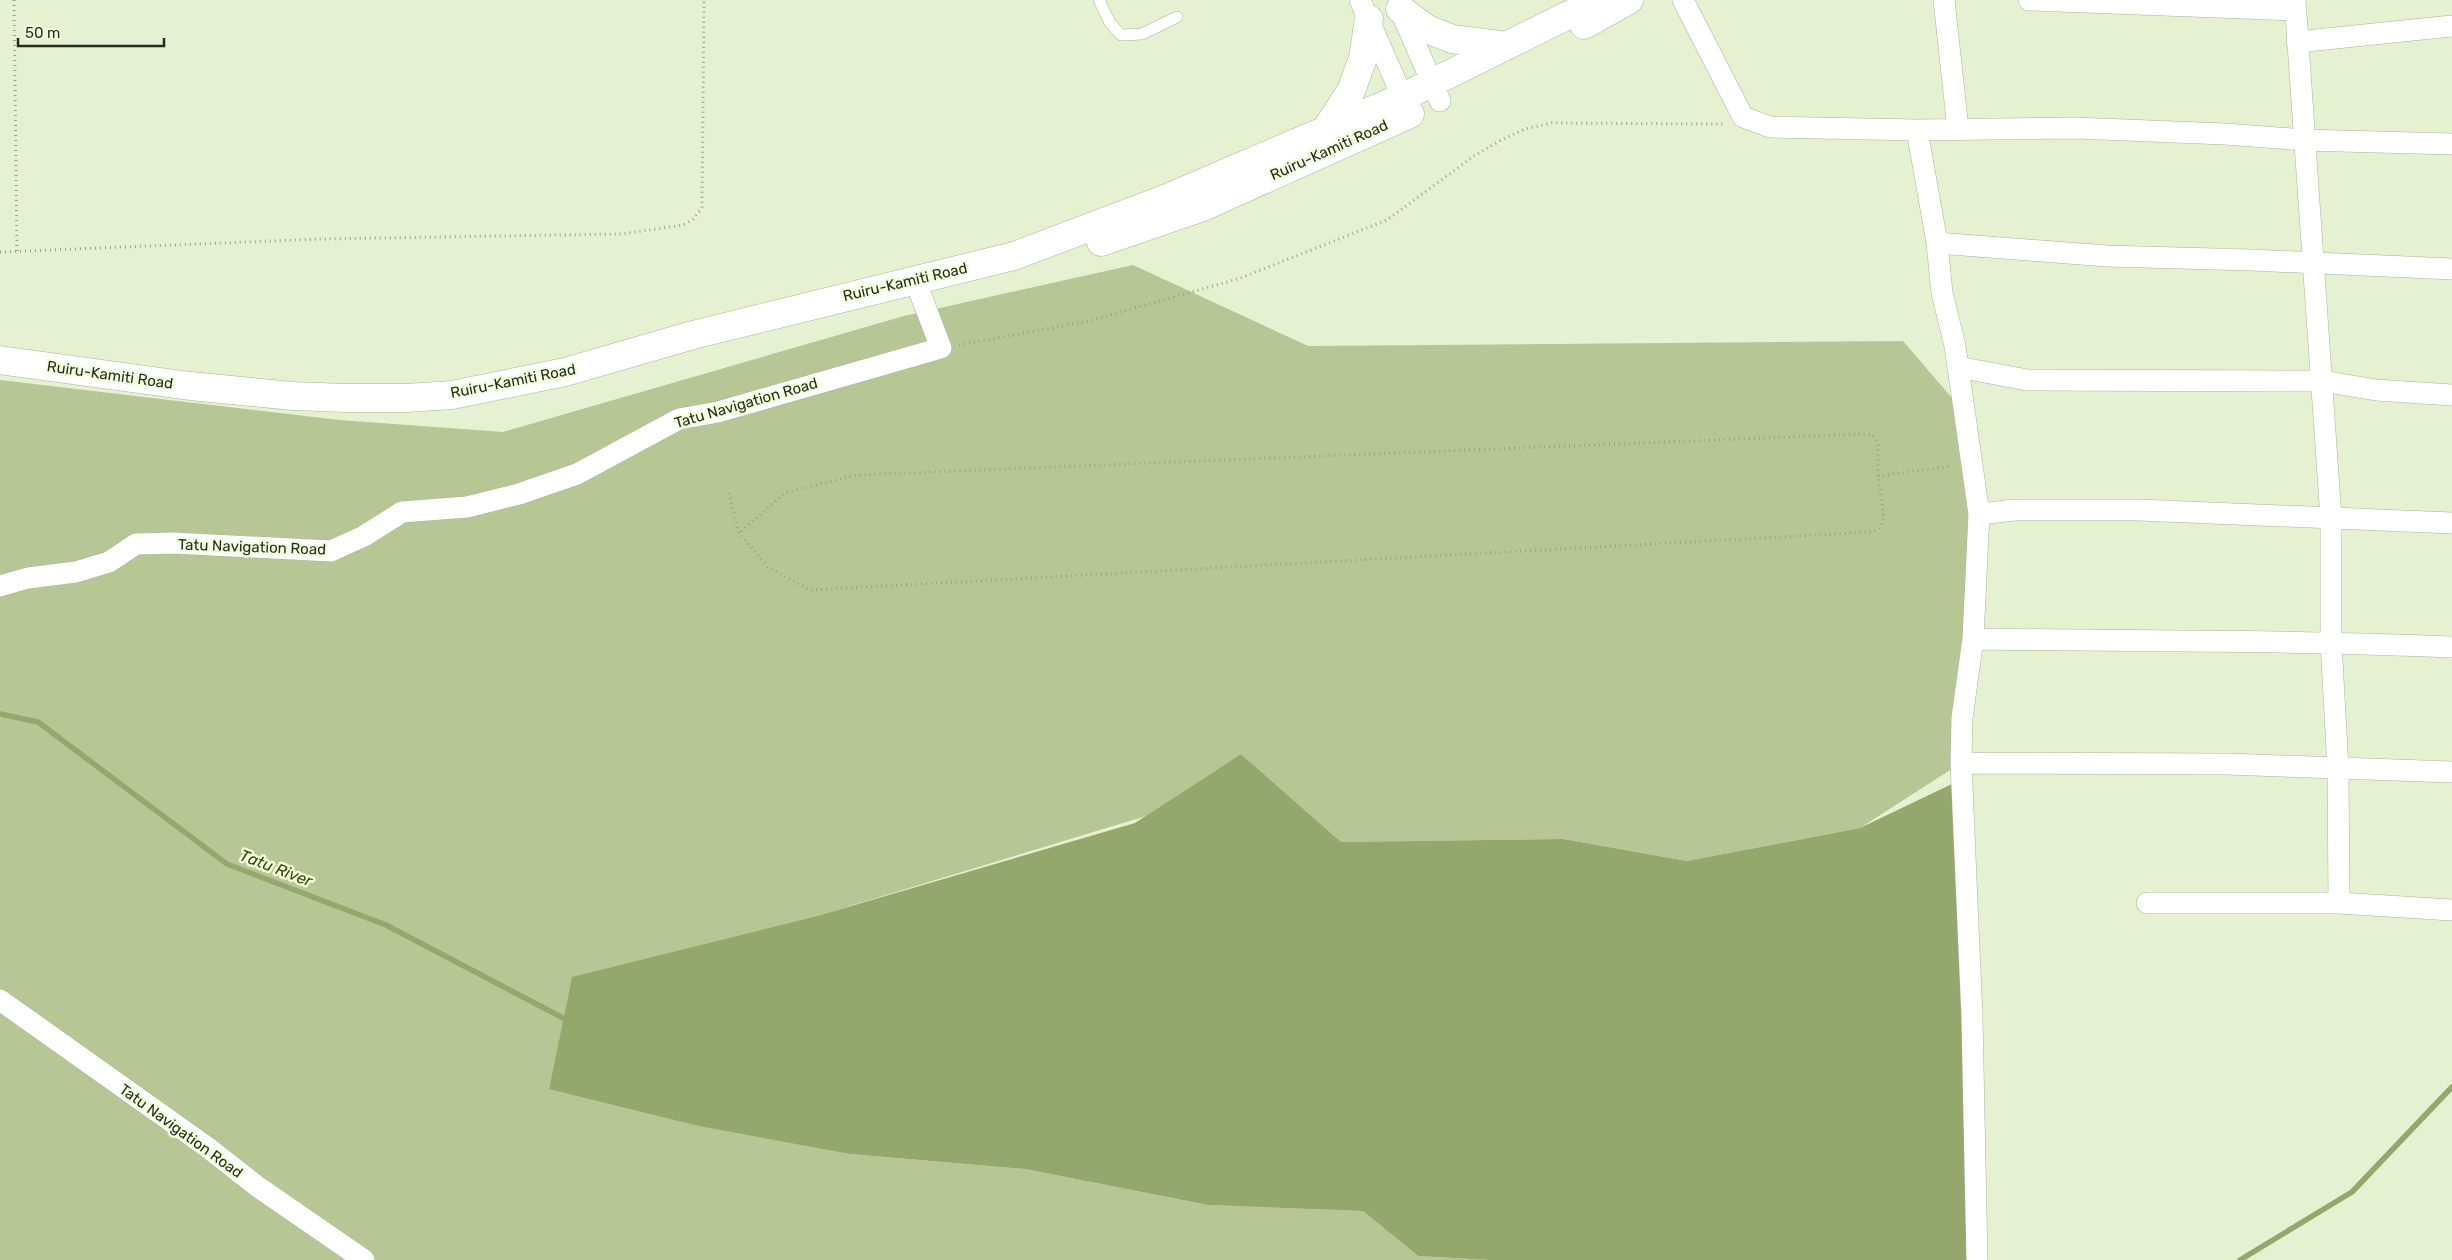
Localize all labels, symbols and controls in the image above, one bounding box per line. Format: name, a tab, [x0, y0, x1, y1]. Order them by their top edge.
scale bar	[18, 15, 164, 47]
text: 50 m	[25, 24, 60, 42]
street label: Ruiru-Kamiti Road	[1267, 116, 1391, 184]
street label: Ruiru-Kamiti Road	[841, 259, 969, 305]
street label: Ruiru-Kamiti Road	[46, 357, 174, 393]
street label: Ruiru-Kamiti Road	[449, 360, 577, 402]
street label: Tatu Navigation Road	[672, 374, 820, 432]
street label: Tatu Navigation Road	[178, 535, 326, 559]
water label: Tatu River	[237, 845, 316, 891]
street label: Tatu Navigation Road	[116, 1080, 246, 1182]

